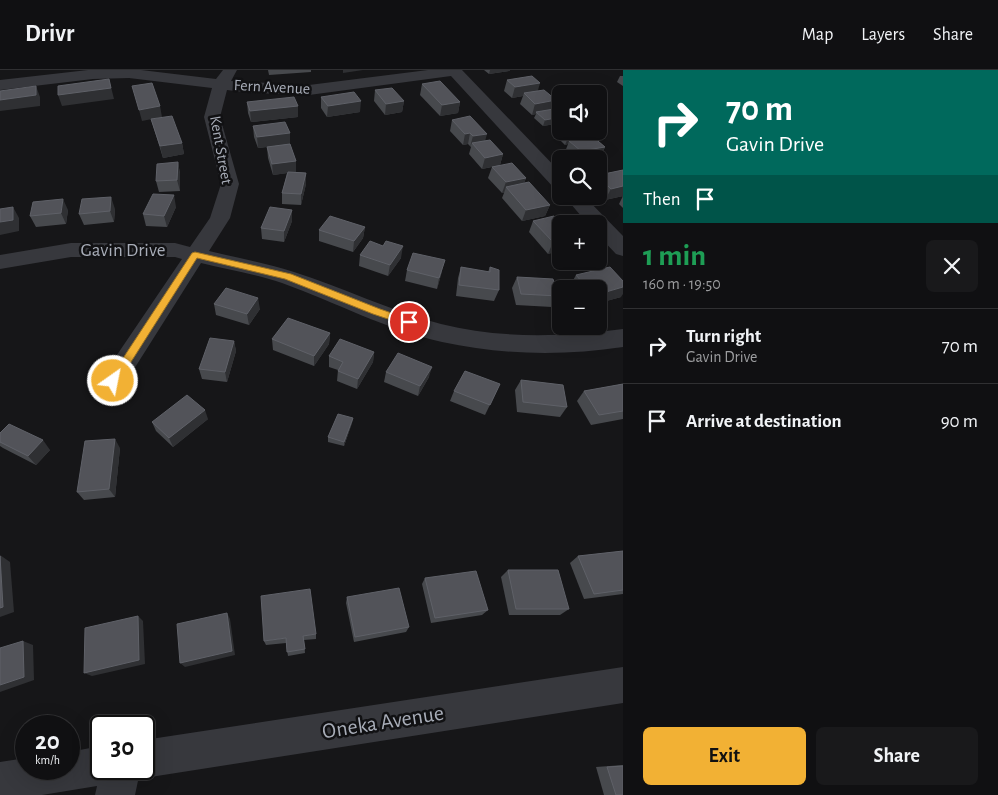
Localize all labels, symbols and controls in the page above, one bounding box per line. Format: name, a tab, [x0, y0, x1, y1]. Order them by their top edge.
text: Drivr	[25, 22, 74, 46]
text: Map	[802, 26, 833, 44]
text: Layers	[861, 26, 905, 44]
text: Share	[933, 26, 973, 44]
street label: Fern Avenue	[233, 77, 311, 97]
map controls	[552, 85, 607, 335]
button: sound	[552, 85, 607, 140]
icon: right	[643, 90, 708, 155]
text: 70 m	[726, 92, 793, 127]
street label: Kent Street	[207, 114, 235, 186]
text: Gavin Drive	[726, 133, 824, 155]
button: search	[552, 150, 607, 205]
icon: arrive	[691, 185, 719, 213]
text: Then	[643, 190, 681, 209]
button: +	[552, 215, 607, 270]
button: close	[926, 240, 978, 292]
street label: Gavin Drive	[81, 241, 165, 260]
text: 1 min	[643, 241, 706, 271]
text: 160 m · 19:50	[643, 276, 721, 292]
button: −	[552, 280, 607, 335]
pin	[388, 301, 430, 343]
icon: arrive	[395, 308, 423, 336]
text: Turn right	[686, 327, 761, 346]
icon: right	[643, 332, 671, 360]
text: 70 m	[942, 337, 978, 356]
text: Gavin Drive	[686, 349, 757, 365]
position arrow	[86, 354, 138, 406]
icon: arrive	[643, 407, 671, 435]
text: Arrive at destination	[686, 412, 842, 431]
text: 90 m	[941, 412, 978, 431]
street label: Oneka Avenue	[321, 702, 445, 742]
speed limit sign: 30	[90, 715, 155, 780]
button: Exit	[643, 727, 806, 785]
button: Share	[816, 727, 978, 785]
text: 20	[35, 729, 60, 754]
text: km/h	[35, 754, 60, 766]

